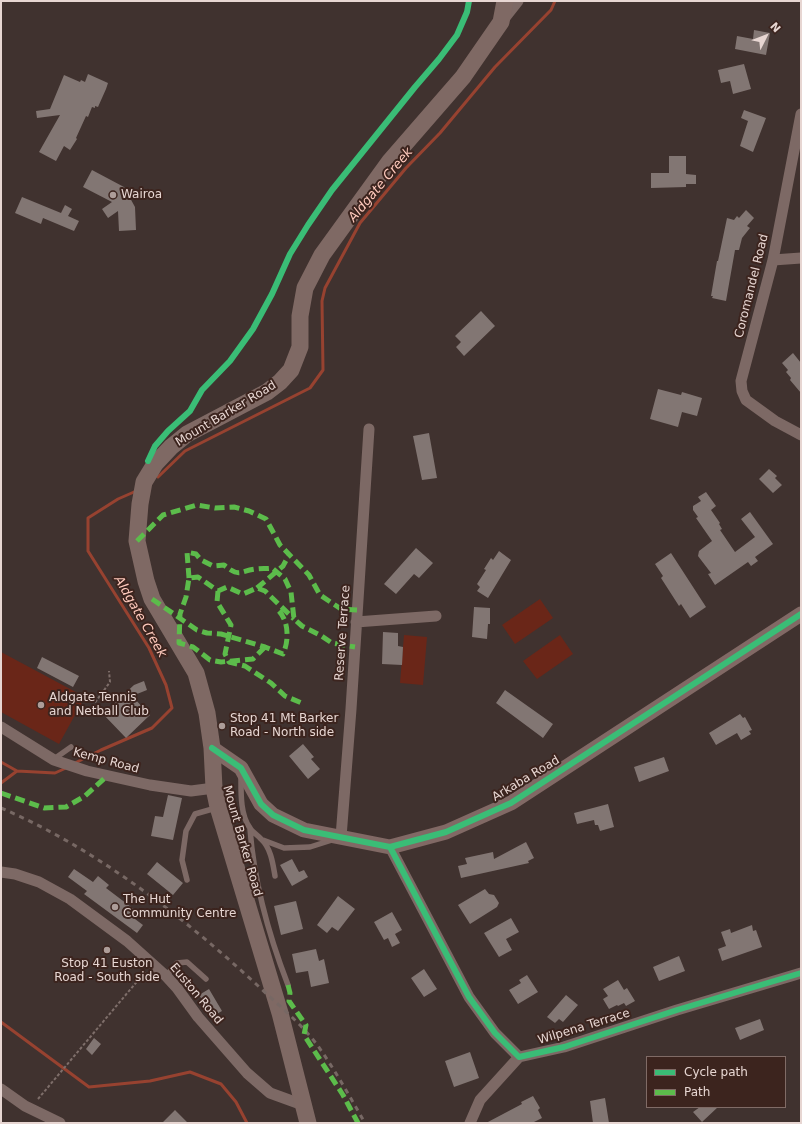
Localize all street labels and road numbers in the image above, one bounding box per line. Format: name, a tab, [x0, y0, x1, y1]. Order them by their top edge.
street label: Coromandel Road	[732, 233, 772, 339]
street label: Mount Barker Road	[173, 378, 279, 450]
street label: Reserve Terrace	[332, 585, 354, 681]
street label: Kemp Road	[71, 745, 141, 777]
street label: Arkaba Road	[490, 753, 562, 805]
street label: Mount Barker Road	[219, 784, 265, 898]
street label: Euston Road	[166, 961, 226, 1027]
street label: Wilpena Terrace	[536, 1006, 632, 1048]

